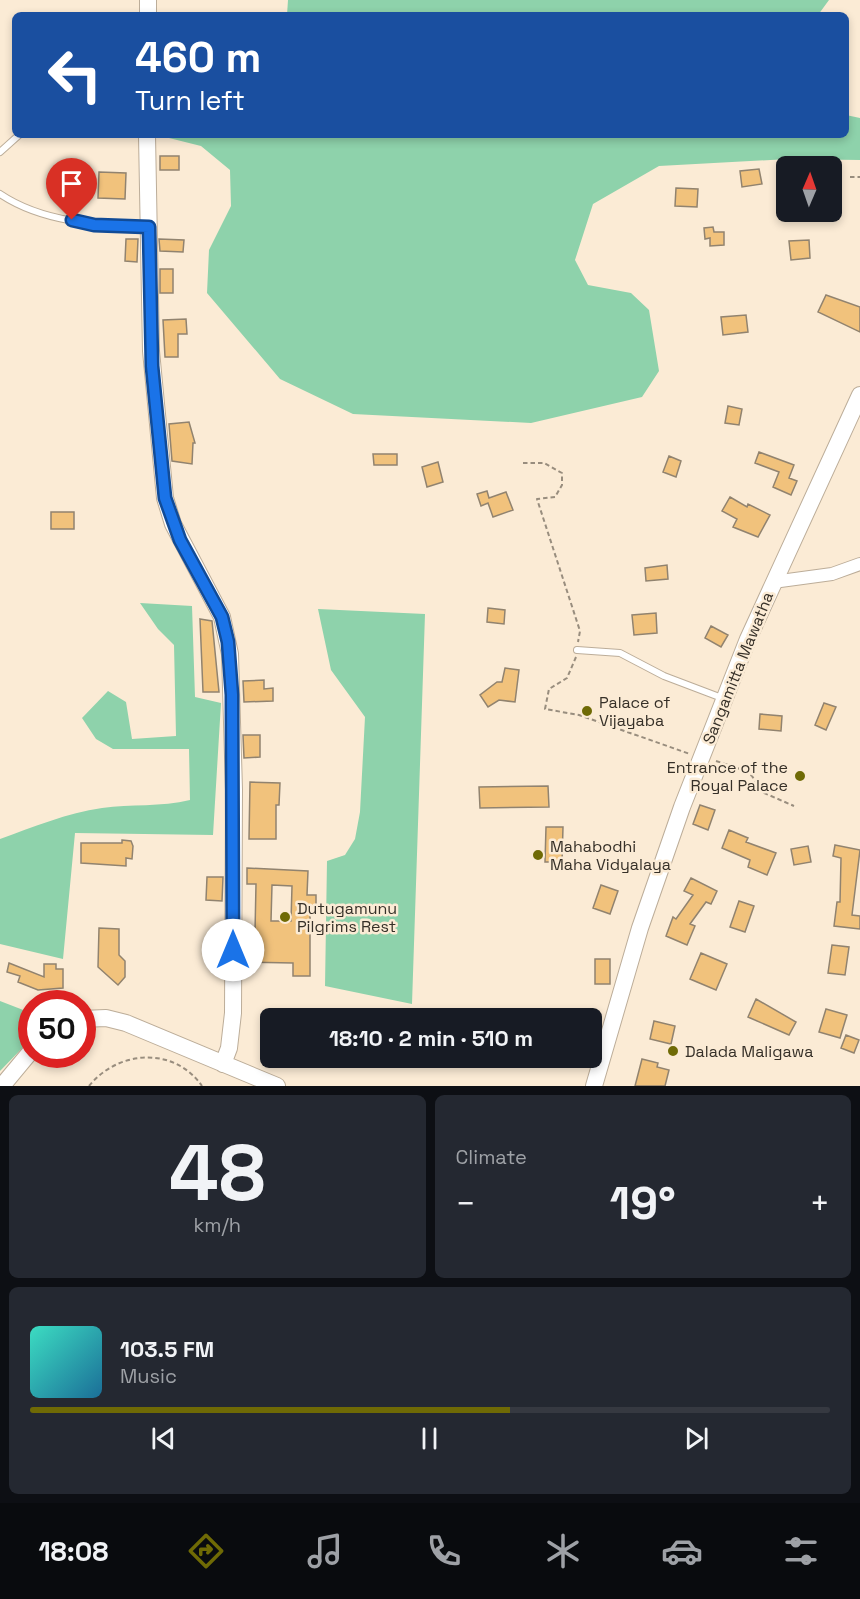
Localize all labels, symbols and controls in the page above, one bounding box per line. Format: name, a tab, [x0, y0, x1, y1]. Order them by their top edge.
text: 460 m	[135, 31, 261, 84]
icon: left	[36, 36, 114, 114]
text: Turn left	[135, 83, 245, 118]
north arrow	[776, 156, 842, 222]
map controls	[776, 156, 842, 222]
pin	[46, 158, 97, 220]
icon: arrive	[55, 167, 88, 200]
street label: Sangamitta Mawatha	[698, 589, 778, 747]
place label: Palace of Vijayaba	[599, 692, 670, 731]
marker: Palace of Vijayaba	[580, 704, 594, 718]
place label: Entrance of the Royal Palace	[667, 757, 788, 796]
marker: Entrance of the Royal Palace	[793, 769, 807, 783]
place label: Mahabodhi Maha Vidyalaya	[550, 836, 671, 875]
marker: Mahabodhi Maha Vidyalaya	[531, 848, 545, 862]
place label: Dutugamunu Pilgrims Rest	[297, 898, 397, 937]
marker: Dutugamunu Pilgrims Rest	[278, 910, 292, 924]
position arrow	[201, 918, 265, 982]
speed limit sign: 50	[18, 990, 96, 1068]
text: 18:10 · 2 min · 510 m	[329, 1024, 533, 1052]
place label: Dalada Maligawa	[685, 1041, 813, 1062]
marker: Dalada Maligawa	[666, 1044, 680, 1058]
text: 48	[169, 1123, 265, 1223]
text: Climate	[456, 1144, 527, 1170]
text: 19°	[610, 1175, 676, 1232]
text: −	[456, 1183, 476, 1225]
text: +	[810, 1183, 830, 1225]
text: km/h	[193, 1212, 241, 1238]
text: 103.5 FM	[120, 1335, 214, 1363]
text: Music	[120, 1363, 177, 1389]
icon: previous	[147, 1422, 180, 1455]
icon: pause	[413, 1422, 446, 1455]
icon: next	[680, 1422, 713, 1455]
icon: directions	[185, 1530, 227, 1572]
icon: music	[304, 1530, 346, 1572]
icon: phone	[423, 1530, 465, 1572]
icon: climate	[542, 1530, 584, 1572]
icon: car	[661, 1530, 703, 1572]
icon: filters	[780, 1530, 822, 1572]
text: 18:08	[38, 1534, 109, 1569]

